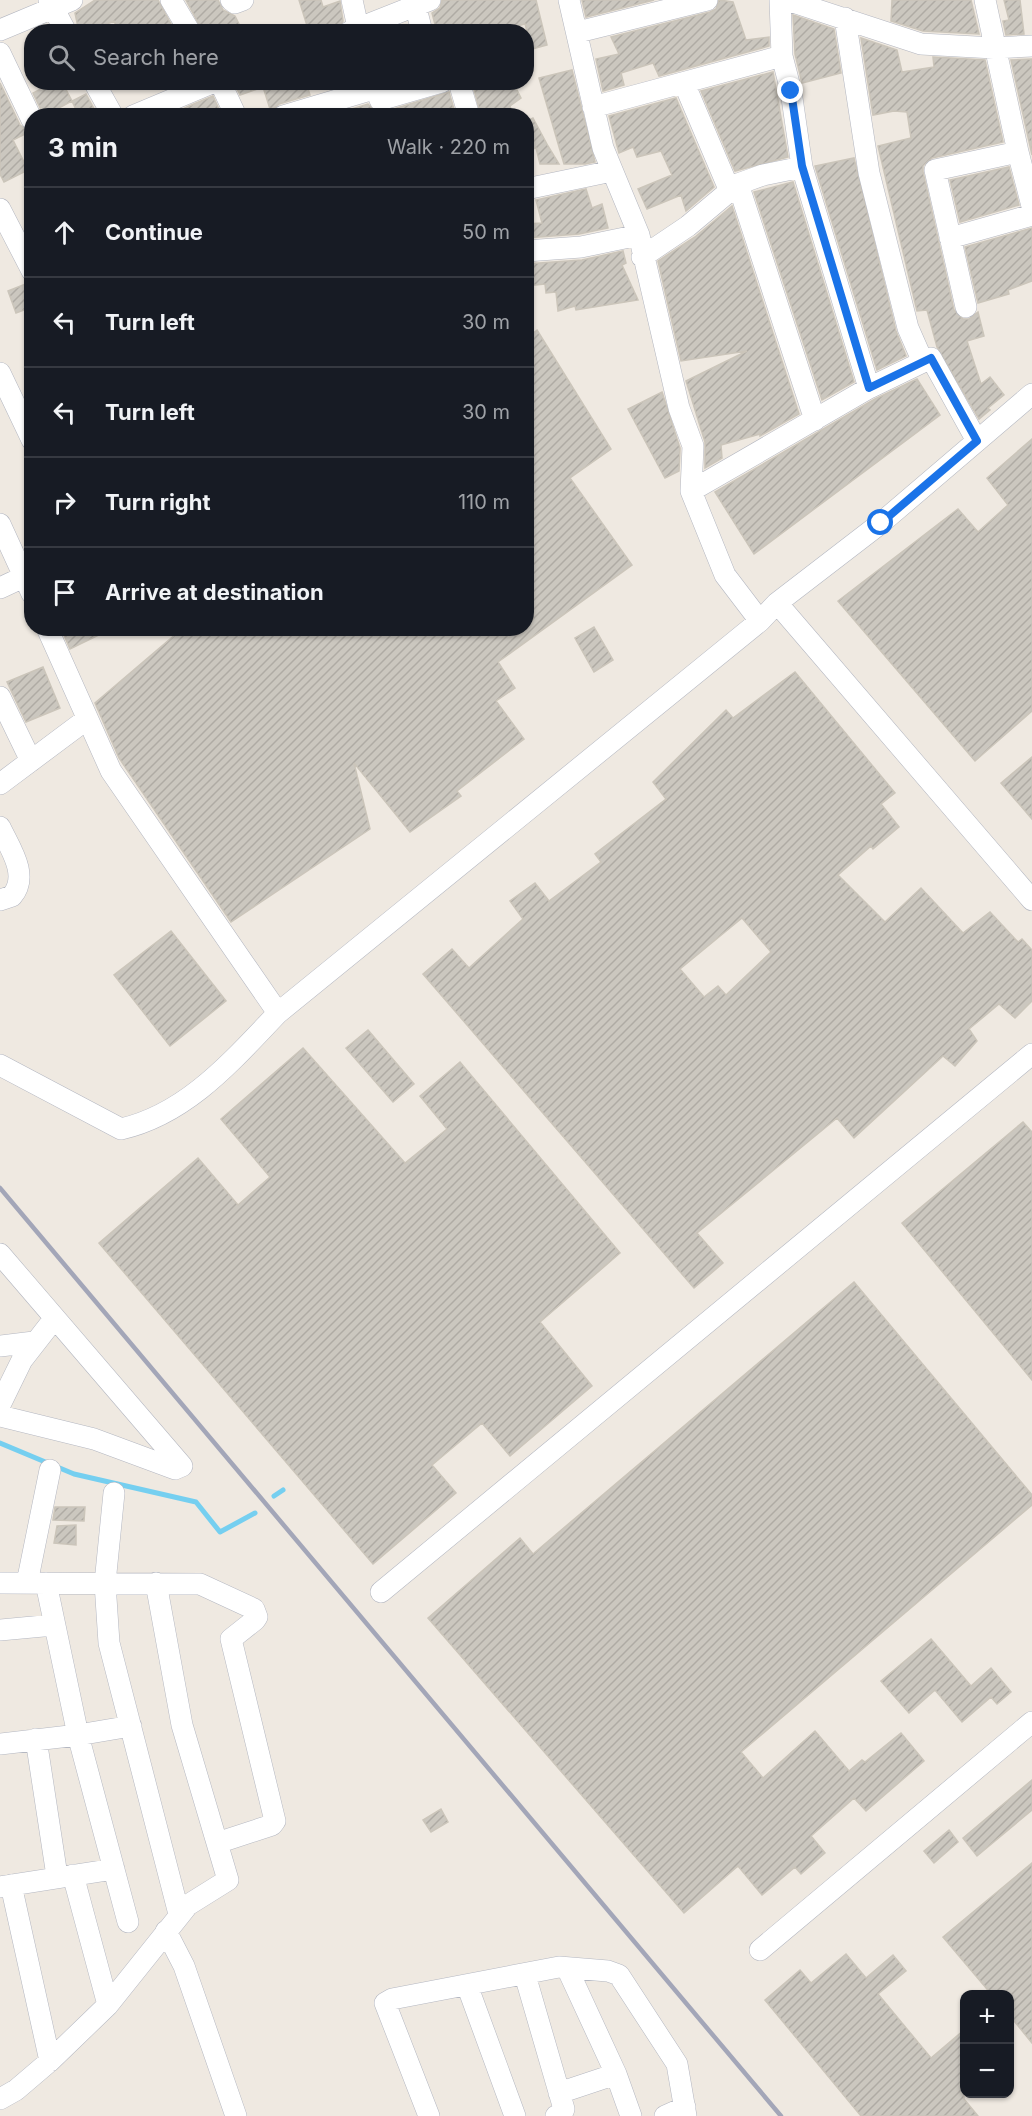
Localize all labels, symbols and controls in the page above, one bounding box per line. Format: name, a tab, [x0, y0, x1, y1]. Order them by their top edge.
search box	[24, 24, 534, 90]
icon: search	[45, 41, 78, 74]
text: Search here	[93, 44, 219, 70]
route end	[777, 77, 803, 103]
text: 3 min	[48, 132, 118, 163]
text: Walk · 220 m	[387, 135, 510, 159]
icon: ahead	[48, 216, 81, 249]
text: Continue	[105, 219, 203, 245]
text: 50 m	[462, 220, 510, 244]
icon: left	[48, 306, 81, 339]
text: Turn left	[105, 309, 195, 335]
text: 30 m	[462, 310, 510, 334]
icon: left	[48, 396, 81, 429]
text: Turn left	[105, 399, 195, 425]
text: 30 m	[462, 400, 510, 424]
icon: right	[48, 486, 81, 519]
text: Turn right	[105, 489, 211, 515]
text: 110 m	[458, 490, 510, 514]
route start	[867, 509, 893, 535]
icon: arrive	[48, 576, 81, 609]
text: Arrive at destination	[105, 579, 324, 605]
map controls	[960, 1990, 1014, 2098]
button: +	[960, 1990, 1014, 2044]
button: −	[960, 2044, 1014, 2098]

